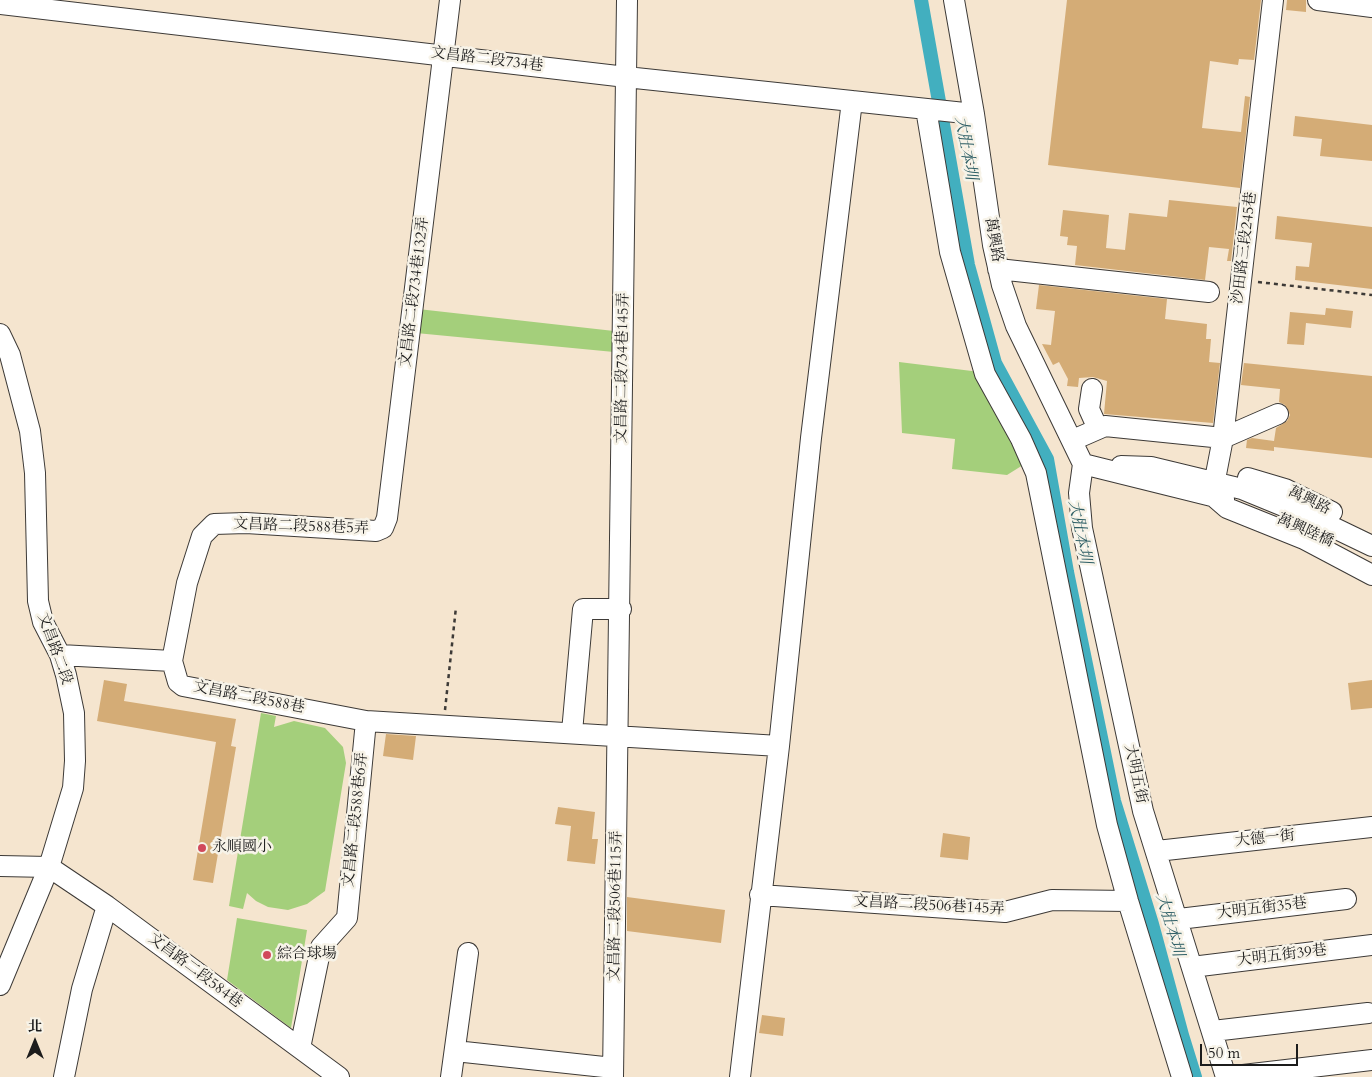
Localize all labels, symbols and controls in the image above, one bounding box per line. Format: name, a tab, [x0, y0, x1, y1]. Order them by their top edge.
street label: 文昌路二段734巷	[430, 44, 544, 76]
water label: 大肚本圳	[950, 115, 980, 181]
street label: 沙田路三段245巷	[1229, 191, 1261, 305]
street label: 文昌路二段734巷132弄	[397, 216, 433, 368]
street label: 萬興路	[980, 216, 1006, 264]
street label: 文昌路二段734巷145弄	[613, 292, 633, 444]
street label: 萬興路	[1285, 483, 1333, 519]
water label: 大肚本圳	[1063, 499, 1095, 565]
street label: 萬興陸橋	[1274, 511, 1336, 551]
street label: 文昌路二段588巷5弄	[233, 516, 369, 538]
street label: 文昌路二段	[33, 611, 75, 687]
street label: 文昌路二段588巷	[192, 678, 306, 718]
street label: 大明五街	[1120, 743, 1150, 805]
street label: 文昌路二段588巷6弄	[340, 752, 372, 888]
street label: 大德一街	[1234, 827, 1296, 851]
street label: 文昌路二段506巷115弄	[606, 830, 626, 982]
place label: 永順國小	[212, 839, 272, 857]
marker: 永順國小	[196, 842, 208, 854]
water label: 大肚本圳	[1151, 892, 1187, 958]
street label: 文昌路二段506巷145弄	[853, 893, 1005, 919]
street label: 大明五街35巷	[1216, 895, 1308, 923]
street label: 文昌路二段584巷	[144, 930, 246, 1012]
street label: 大明五街39巷	[1236, 942, 1328, 970]
place label: 綜合球場	[277, 946, 337, 964]
marker: 綜合球場	[261, 949, 273, 961]
north arrow	[10, 1017, 60, 1067]
text: 北	[28, 1017, 42, 1036]
scale bar	[1202, 1034, 1300, 1066]
text: 50 m	[1208, 1043, 1240, 1063]

